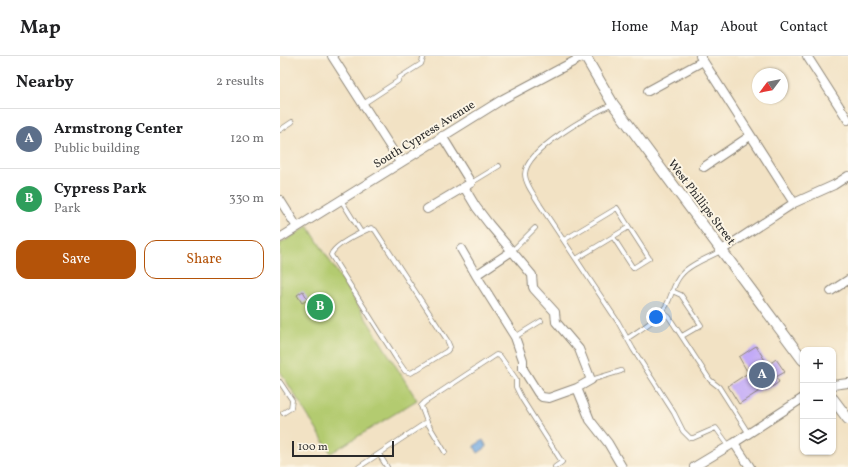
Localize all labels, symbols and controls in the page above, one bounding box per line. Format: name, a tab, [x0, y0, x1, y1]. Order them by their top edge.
text: Map	[20, 15, 61, 41]
text: Home	[611, 18, 648, 37]
text: Map	[670, 18, 698, 37]
text: About	[720, 18, 758, 37]
text: Contact	[780, 18, 828, 37]
north arrow	[752, 68, 788, 104]
text: Nearby	[16, 71, 74, 94]
text: 2 results	[216, 73, 264, 91]
street label: South Cypress Avenue	[371, 97, 479, 173]
text: Armstrong Center	[54, 119, 183, 140]
text: A	[24, 130, 34, 148]
text: 120 m	[230, 130, 264, 148]
text: Public building	[54, 140, 140, 158]
street label: West Phillips Street	[664, 157, 739, 249]
text: Cypress Park	[54, 179, 147, 200]
text: B	[25, 190, 33, 208]
text: 330 m	[229, 190, 264, 208]
text: Park	[54, 200, 81, 218]
button: Save	[16, 240, 136, 279]
button: Share	[144, 240, 264, 279]
pin: B	[307, 292, 333, 322]
your location	[646, 307, 666, 327]
map controls	[800, 347, 836, 455]
button: +	[800, 347, 836, 383]
pin: A	[749, 360, 775, 390]
button: −	[800, 383, 836, 419]
button: layers	[800, 419, 836, 455]
scale bar	[292, 439, 394, 458]
text: 100 m	[298, 440, 328, 455]

